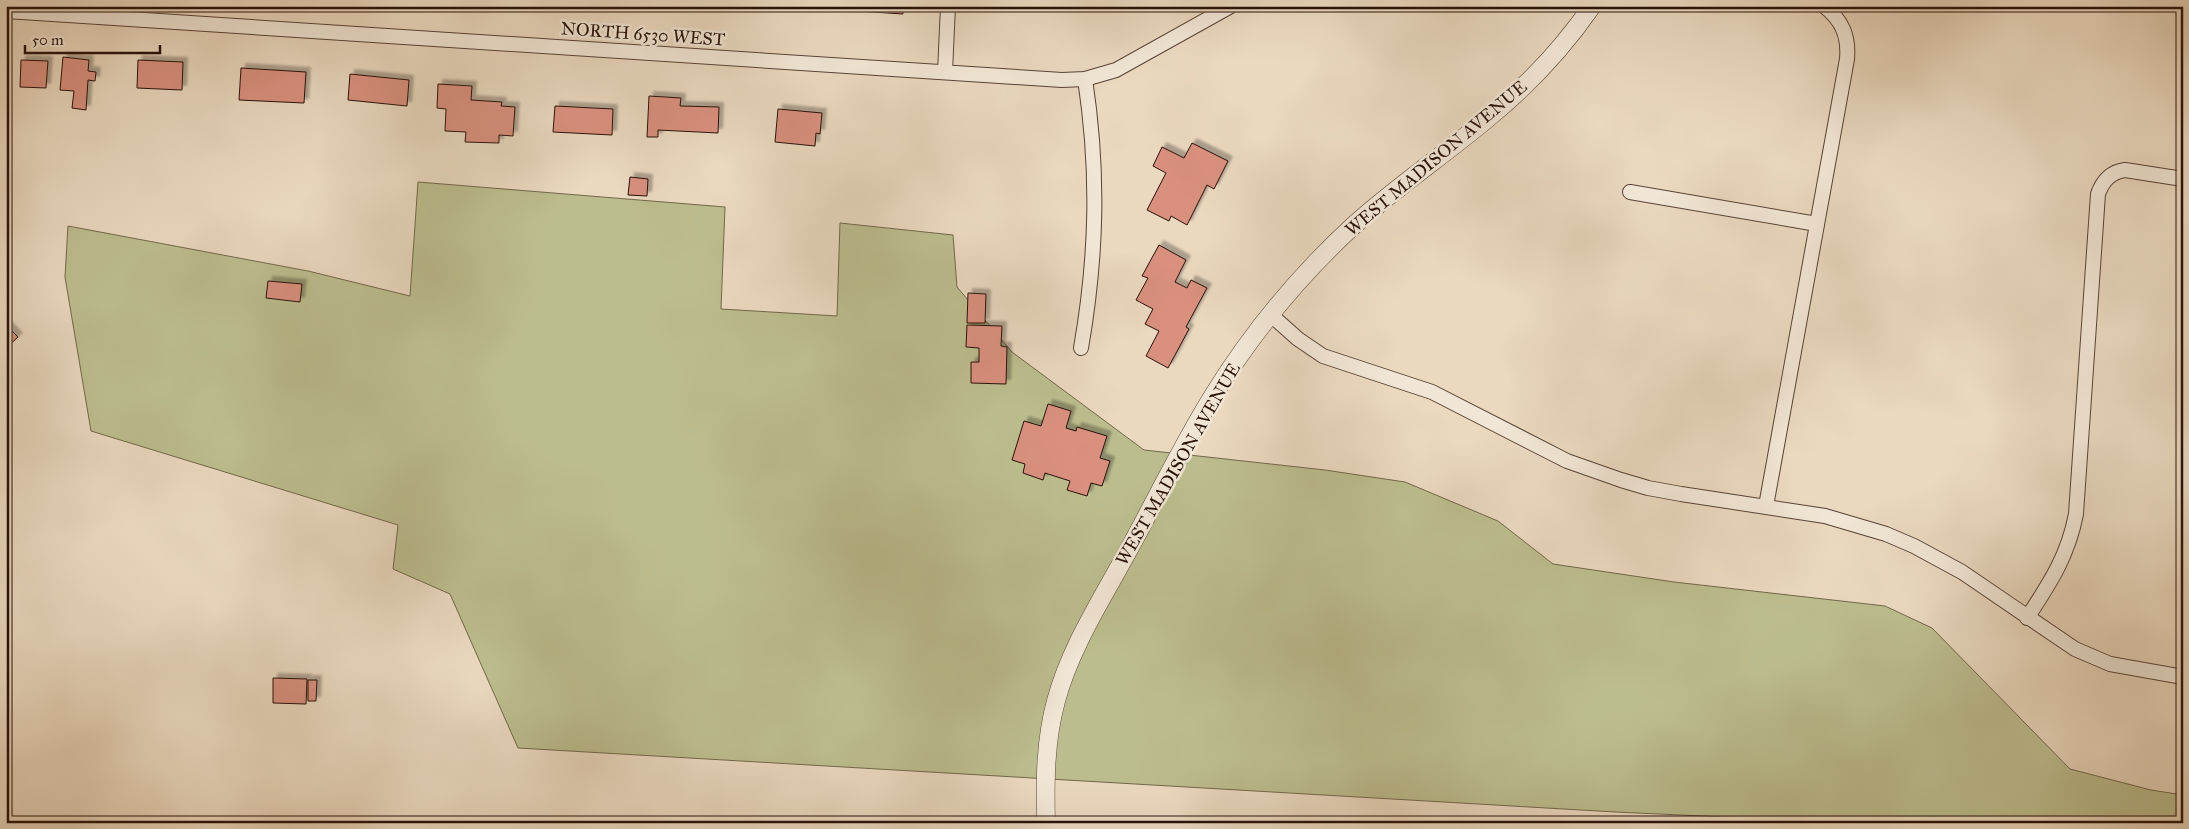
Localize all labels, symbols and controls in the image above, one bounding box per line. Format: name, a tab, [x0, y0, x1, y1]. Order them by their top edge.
street label: NORTH 6530 WEST	[560, 17, 726, 51]
scale bar	[25, 22, 160, 54]
text: 50 m	[32, 31, 64, 49]
street label: WEST MADISON AVENUE	[1341, 75, 1531, 240]
street label: WEST MADISON AVENUE	[1111, 359, 1245, 569]

